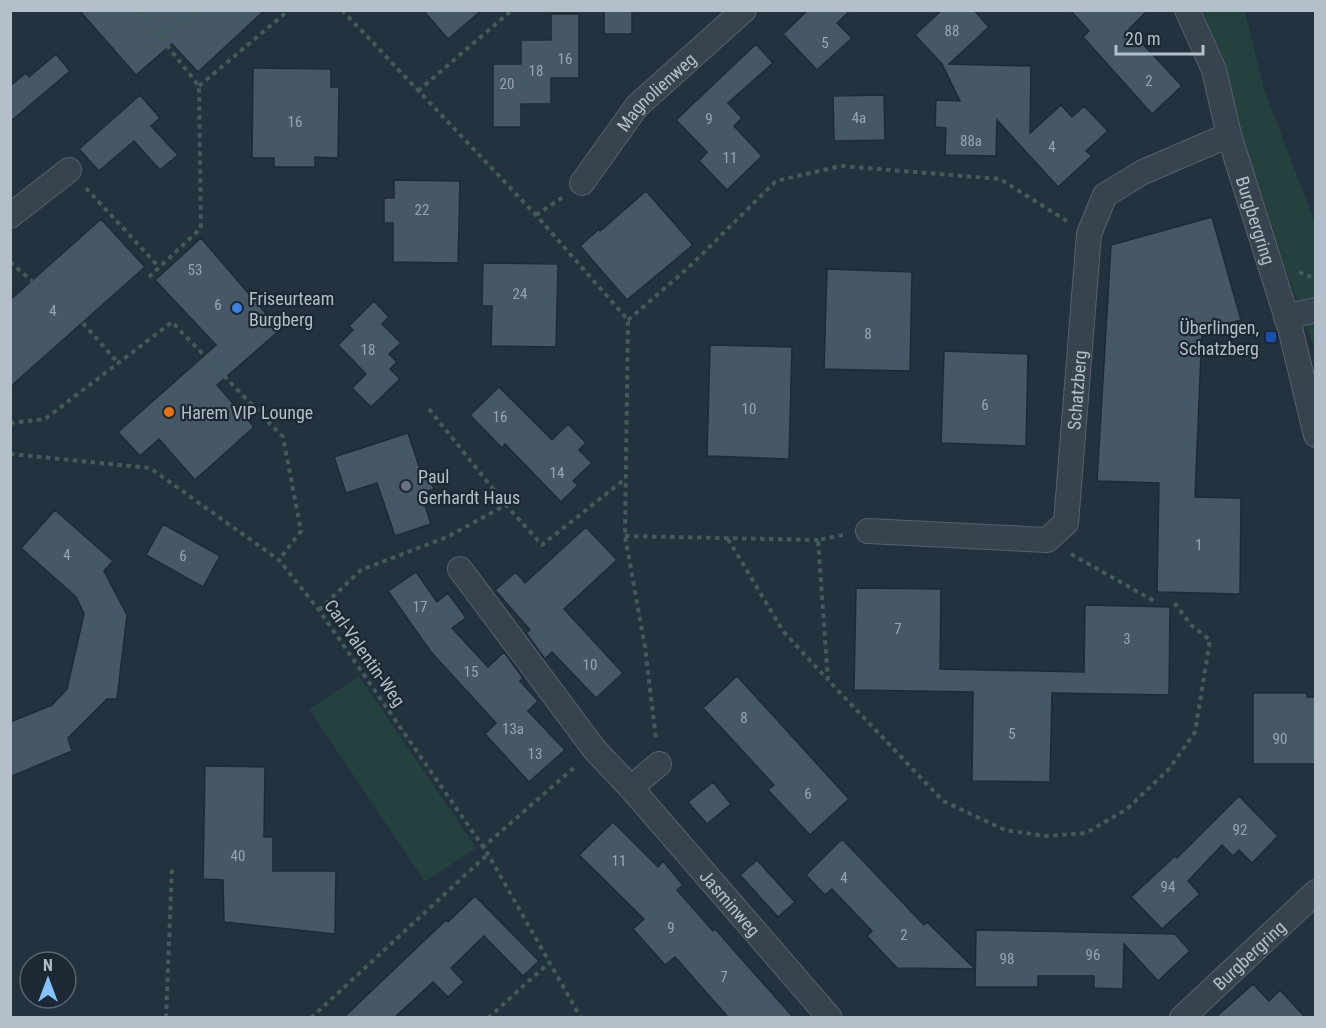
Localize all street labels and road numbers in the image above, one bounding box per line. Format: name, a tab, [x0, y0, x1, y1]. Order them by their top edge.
street label: Magnolienweg	[612, 48, 700, 135]
street label: Burgbergring	[1232, 174, 1280, 267]
street label: Schatzberg	[1063, 350, 1090, 431]
street label: Carl-Valentin-Weg	[320, 595, 410, 711]
street label: Jasminweg	[696, 865, 765, 940]
street label: Burgbergring	[1208, 916, 1290, 994]

